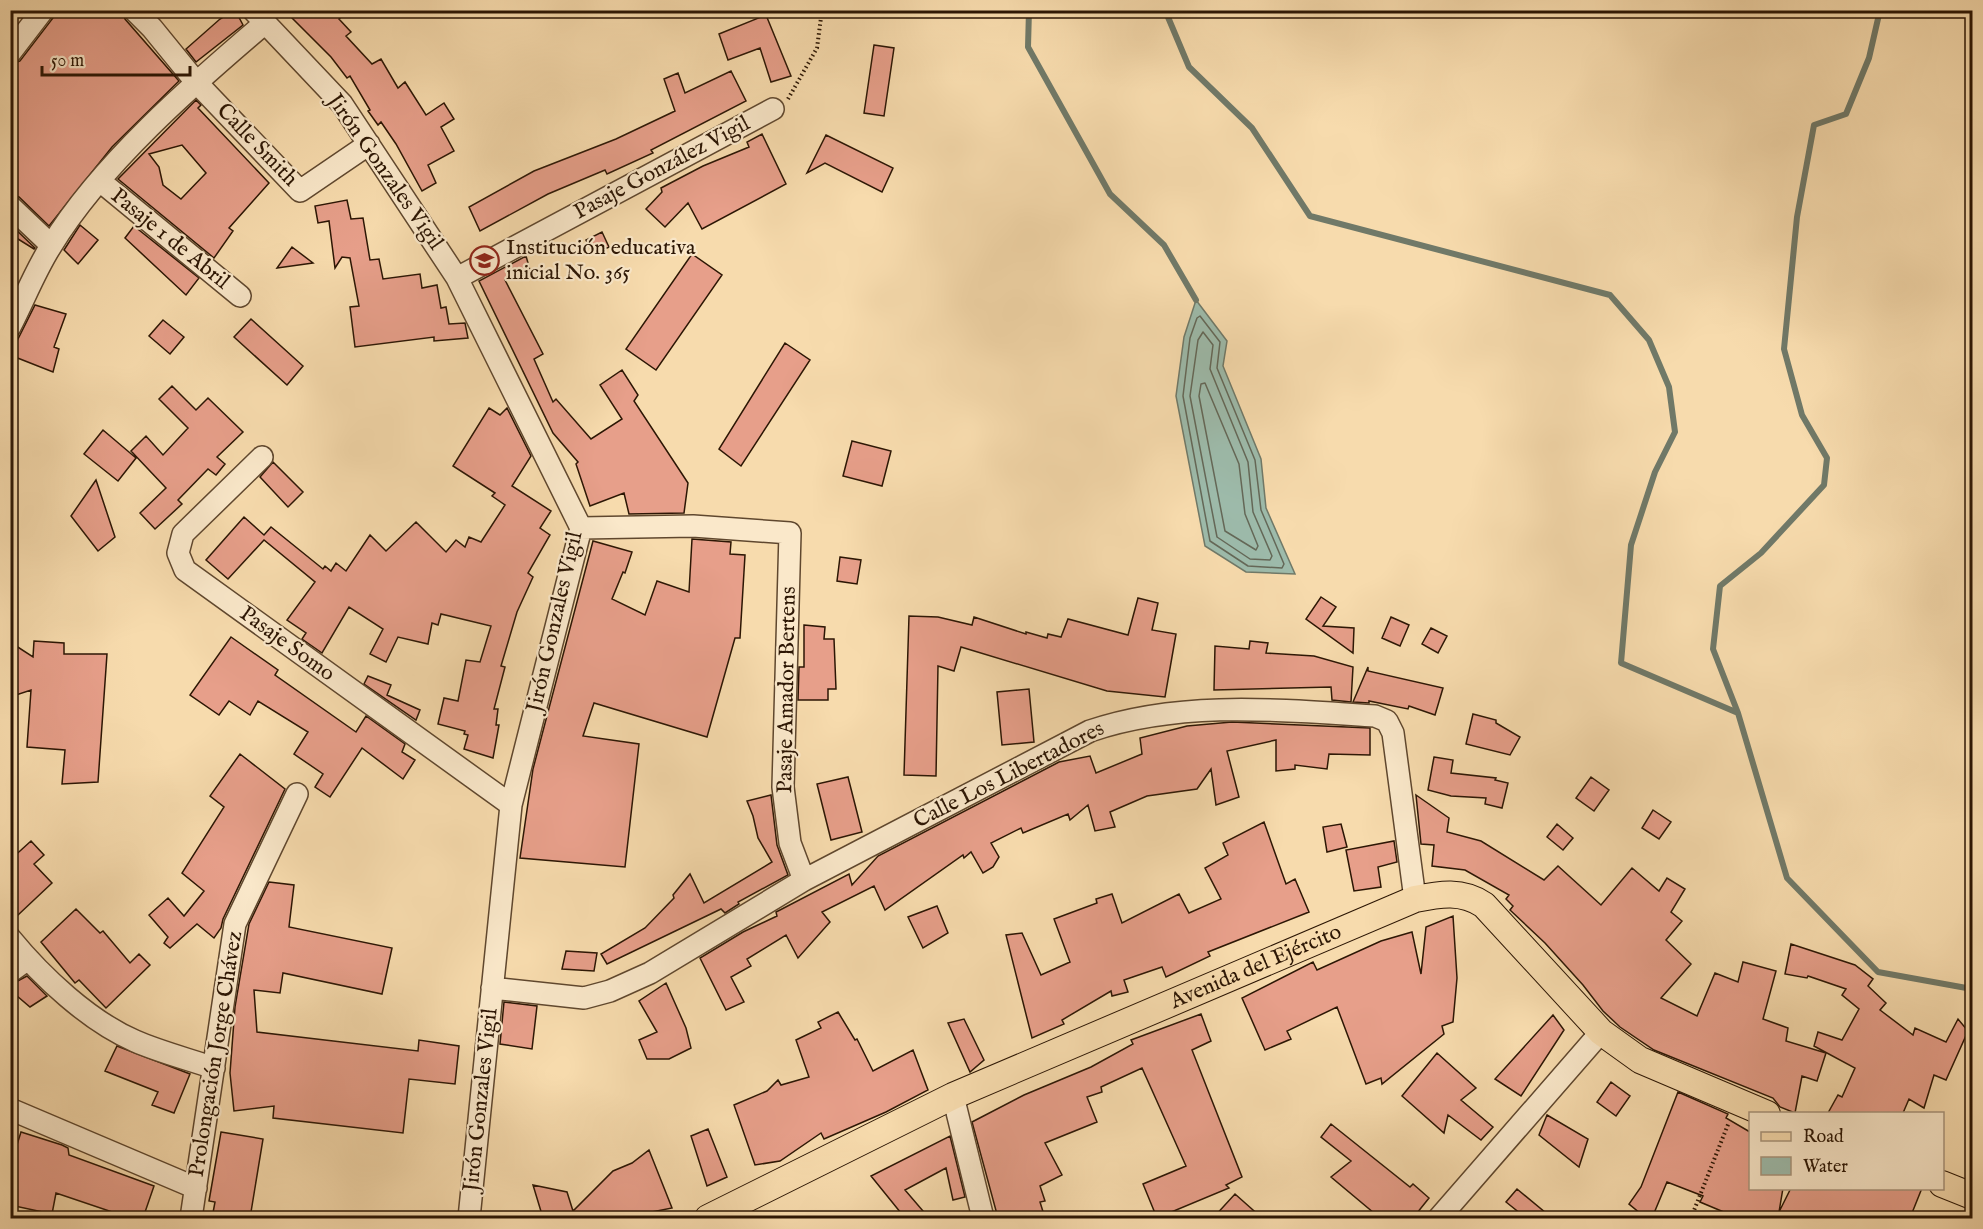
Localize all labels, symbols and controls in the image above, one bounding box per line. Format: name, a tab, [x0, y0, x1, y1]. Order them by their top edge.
scale bar	[42, 39, 190, 77]
text: 50 m	[51, 50, 84, 73]
street label: Jirón Gonzales Vigil	[319, 86, 449, 256]
street label: Calle Smith	[210, 97, 304, 193]
street label: Pasaje González Vigil	[569, 110, 755, 226]
street label: Pasaje 1 de Abril	[105, 182, 235, 296]
place label: Institución educativa inicial No. 365	[506, 234, 696, 287]
school or university icon: Institución educativa inicial No. 365	[469, 245, 501, 277]
street label: Jirón Gonzales Vigil	[520, 529, 589, 718]
street label: Pasaje Amador Bertens	[771, 586, 803, 794]
street label: Pasaje Somo	[234, 600, 340, 688]
street label: Calle Los Libertadores	[909, 715, 1109, 835]
street label: Avenida del Ejército	[1165, 918, 1346, 1016]
street label: Prolongación Jorge Chávez	[183, 929, 249, 1179]
street label: Jirón Gonzales Vigil	[457, 1007, 505, 1196]
legend	[1749, 1112, 1944, 1190]
text: Road	[1803, 1126, 1844, 1149]
text: Water	[1803, 1156, 1848, 1179]

